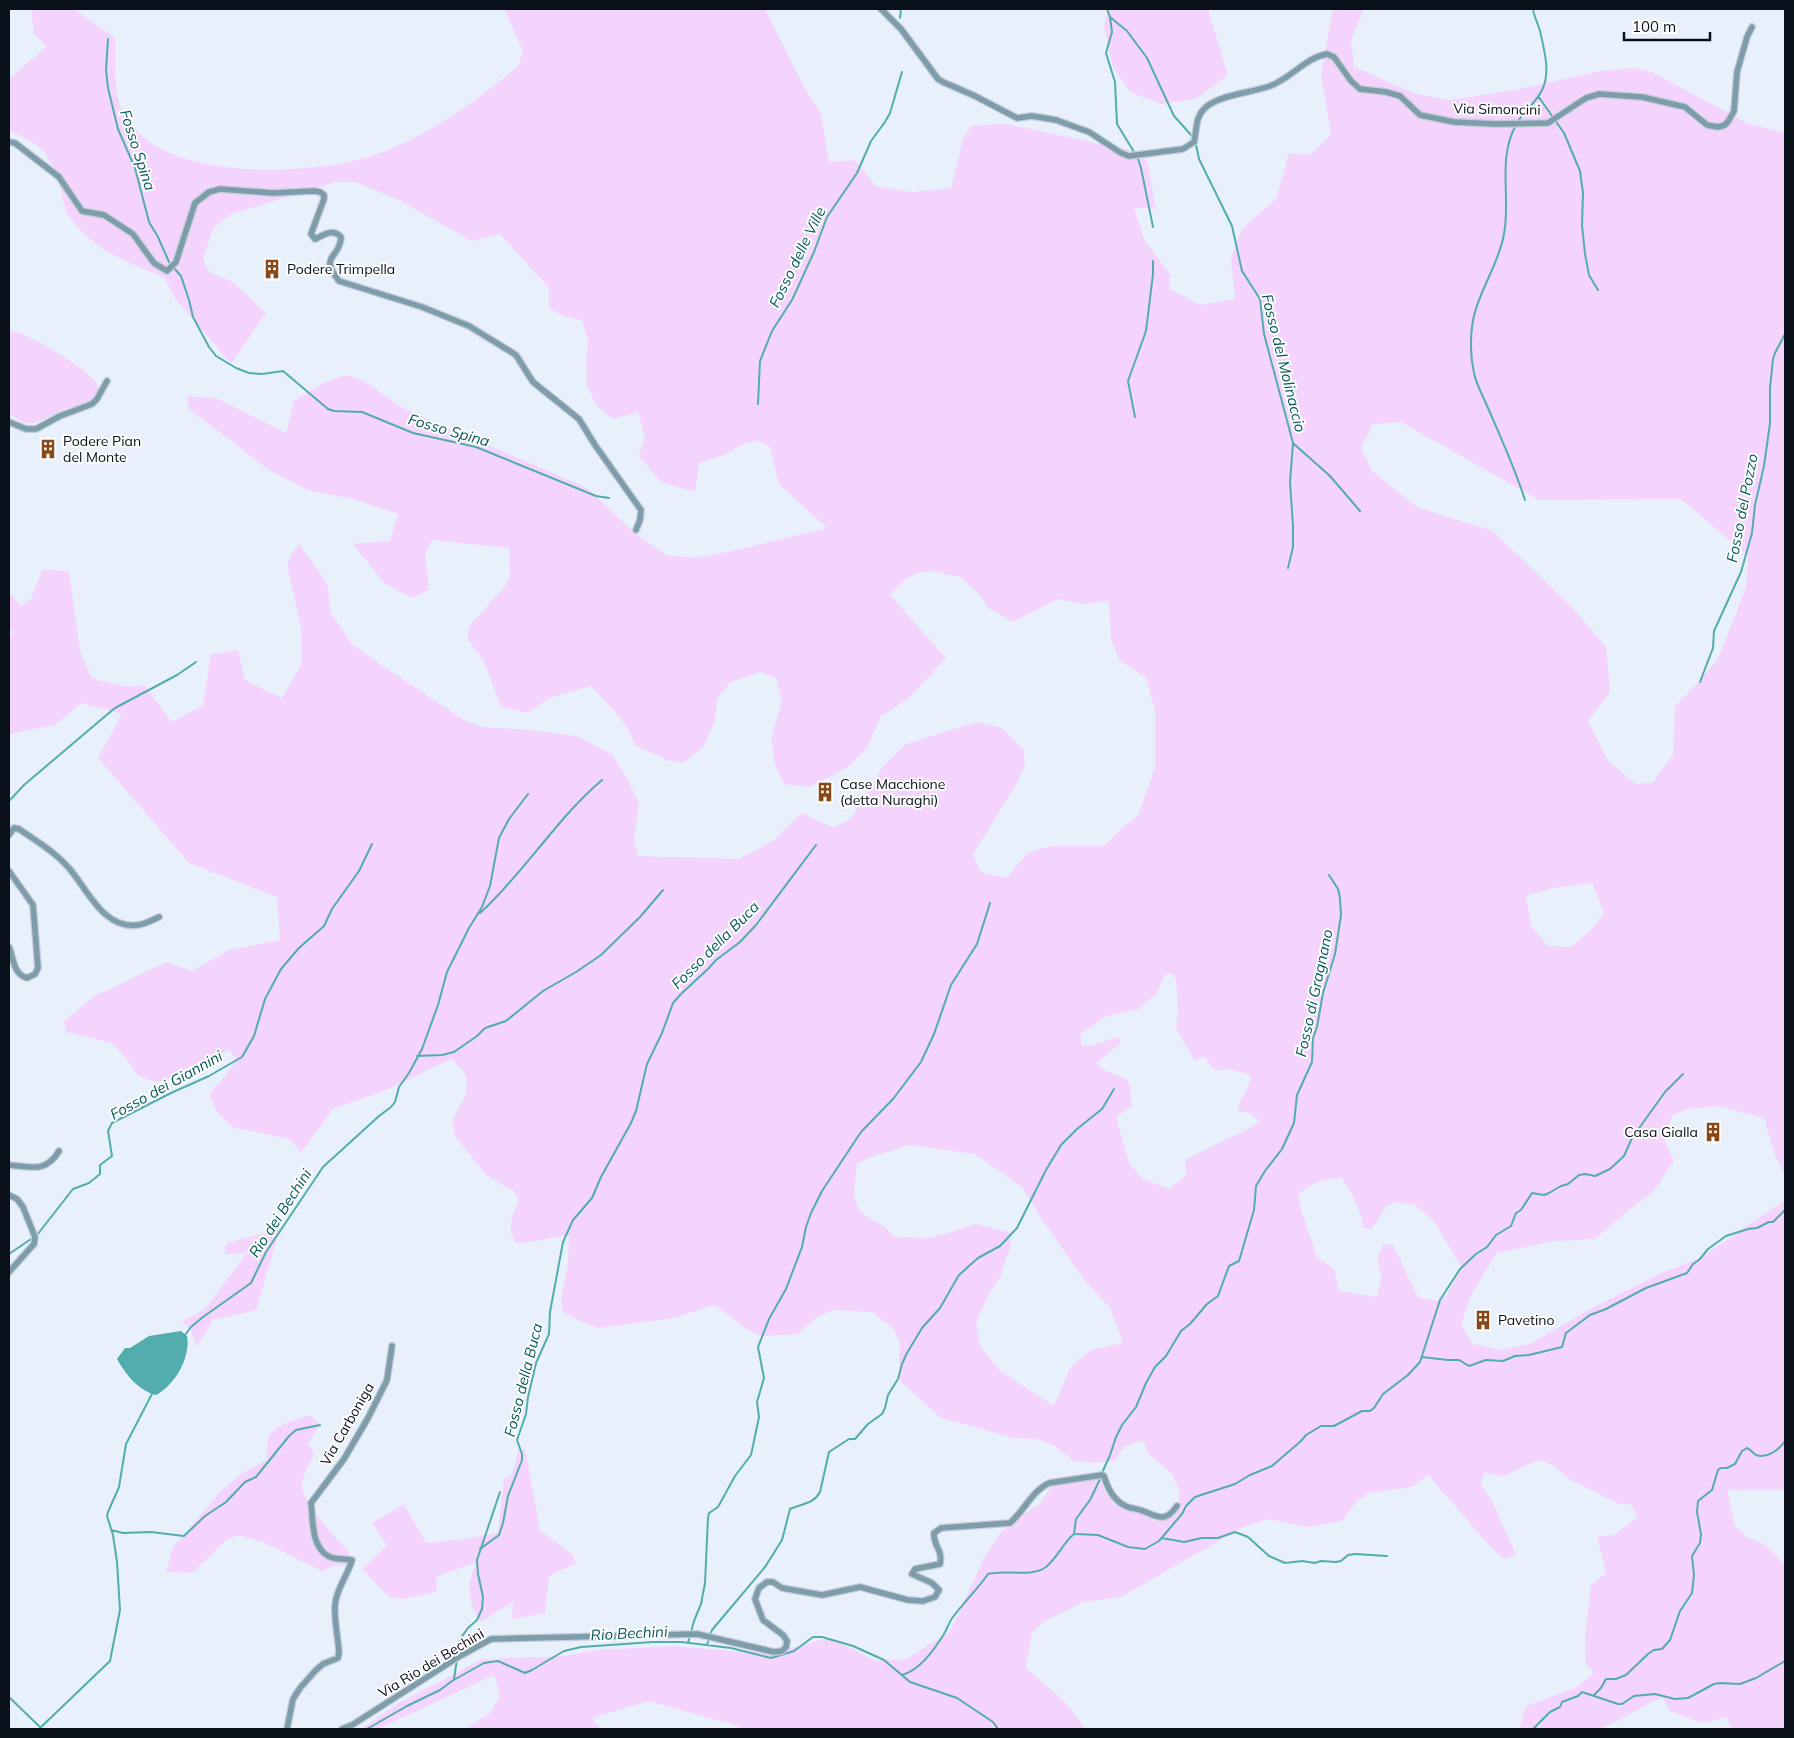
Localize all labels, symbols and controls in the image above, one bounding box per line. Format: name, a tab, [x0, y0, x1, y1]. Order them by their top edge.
scale bar	[1624, 10, 1710, 42]
text: 100 m	[1632, 17, 1676, 36]
street label: Via Simoncini	[1453, 99, 1541, 119]
water label: Fosso Spina	[116, 107, 160, 193]
water label: Fosso delle Ville	[764, 203, 830, 311]
building icon: Podere Trimpella	[261, 258, 283, 280]
place label: Podere Trimpella	[287, 260, 395, 278]
water label: Fosso del Molinaccio	[1258, 292, 1310, 435]
water label: Fosso Spina	[406, 409, 492, 451]
place label: Podere Pian del Monte	[63, 432, 141, 466]
building icon: Podere Pian del Monte	[37, 438, 59, 460]
water label: Fosso del Pozzo	[1722, 451, 1762, 564]
place label: Case Macchione (detta Nuraghi)	[840, 775, 945, 809]
building icon: Case Macchione (detta Nuraghi)	[814, 781, 836, 803]
water label: Fosso della Buca	[667, 897, 763, 993]
water label: Fosso di Gragnano	[1291, 927, 1337, 1059]
water label: Fosso dei Giannini	[106, 1046, 226, 1124]
building icon: Casa Gialla	[1702, 1121, 1724, 1143]
place label: Casa Gialla	[1624, 1123, 1698, 1141]
water label: Rio dei Bechini	[244, 1165, 316, 1261]
building icon: Pavetino	[1472, 1309, 1494, 1331]
place label: Pavetino	[1498, 1311, 1554, 1329]
water label: Fosso della Buca	[500, 1321, 546, 1439]
street label: Via Carboniga	[316, 1379, 378, 1469]
water label: Rio Bechini	[590, 1621, 668, 1645]
street label: Via Rio dei Bechini	[375, 1624, 487, 1702]

